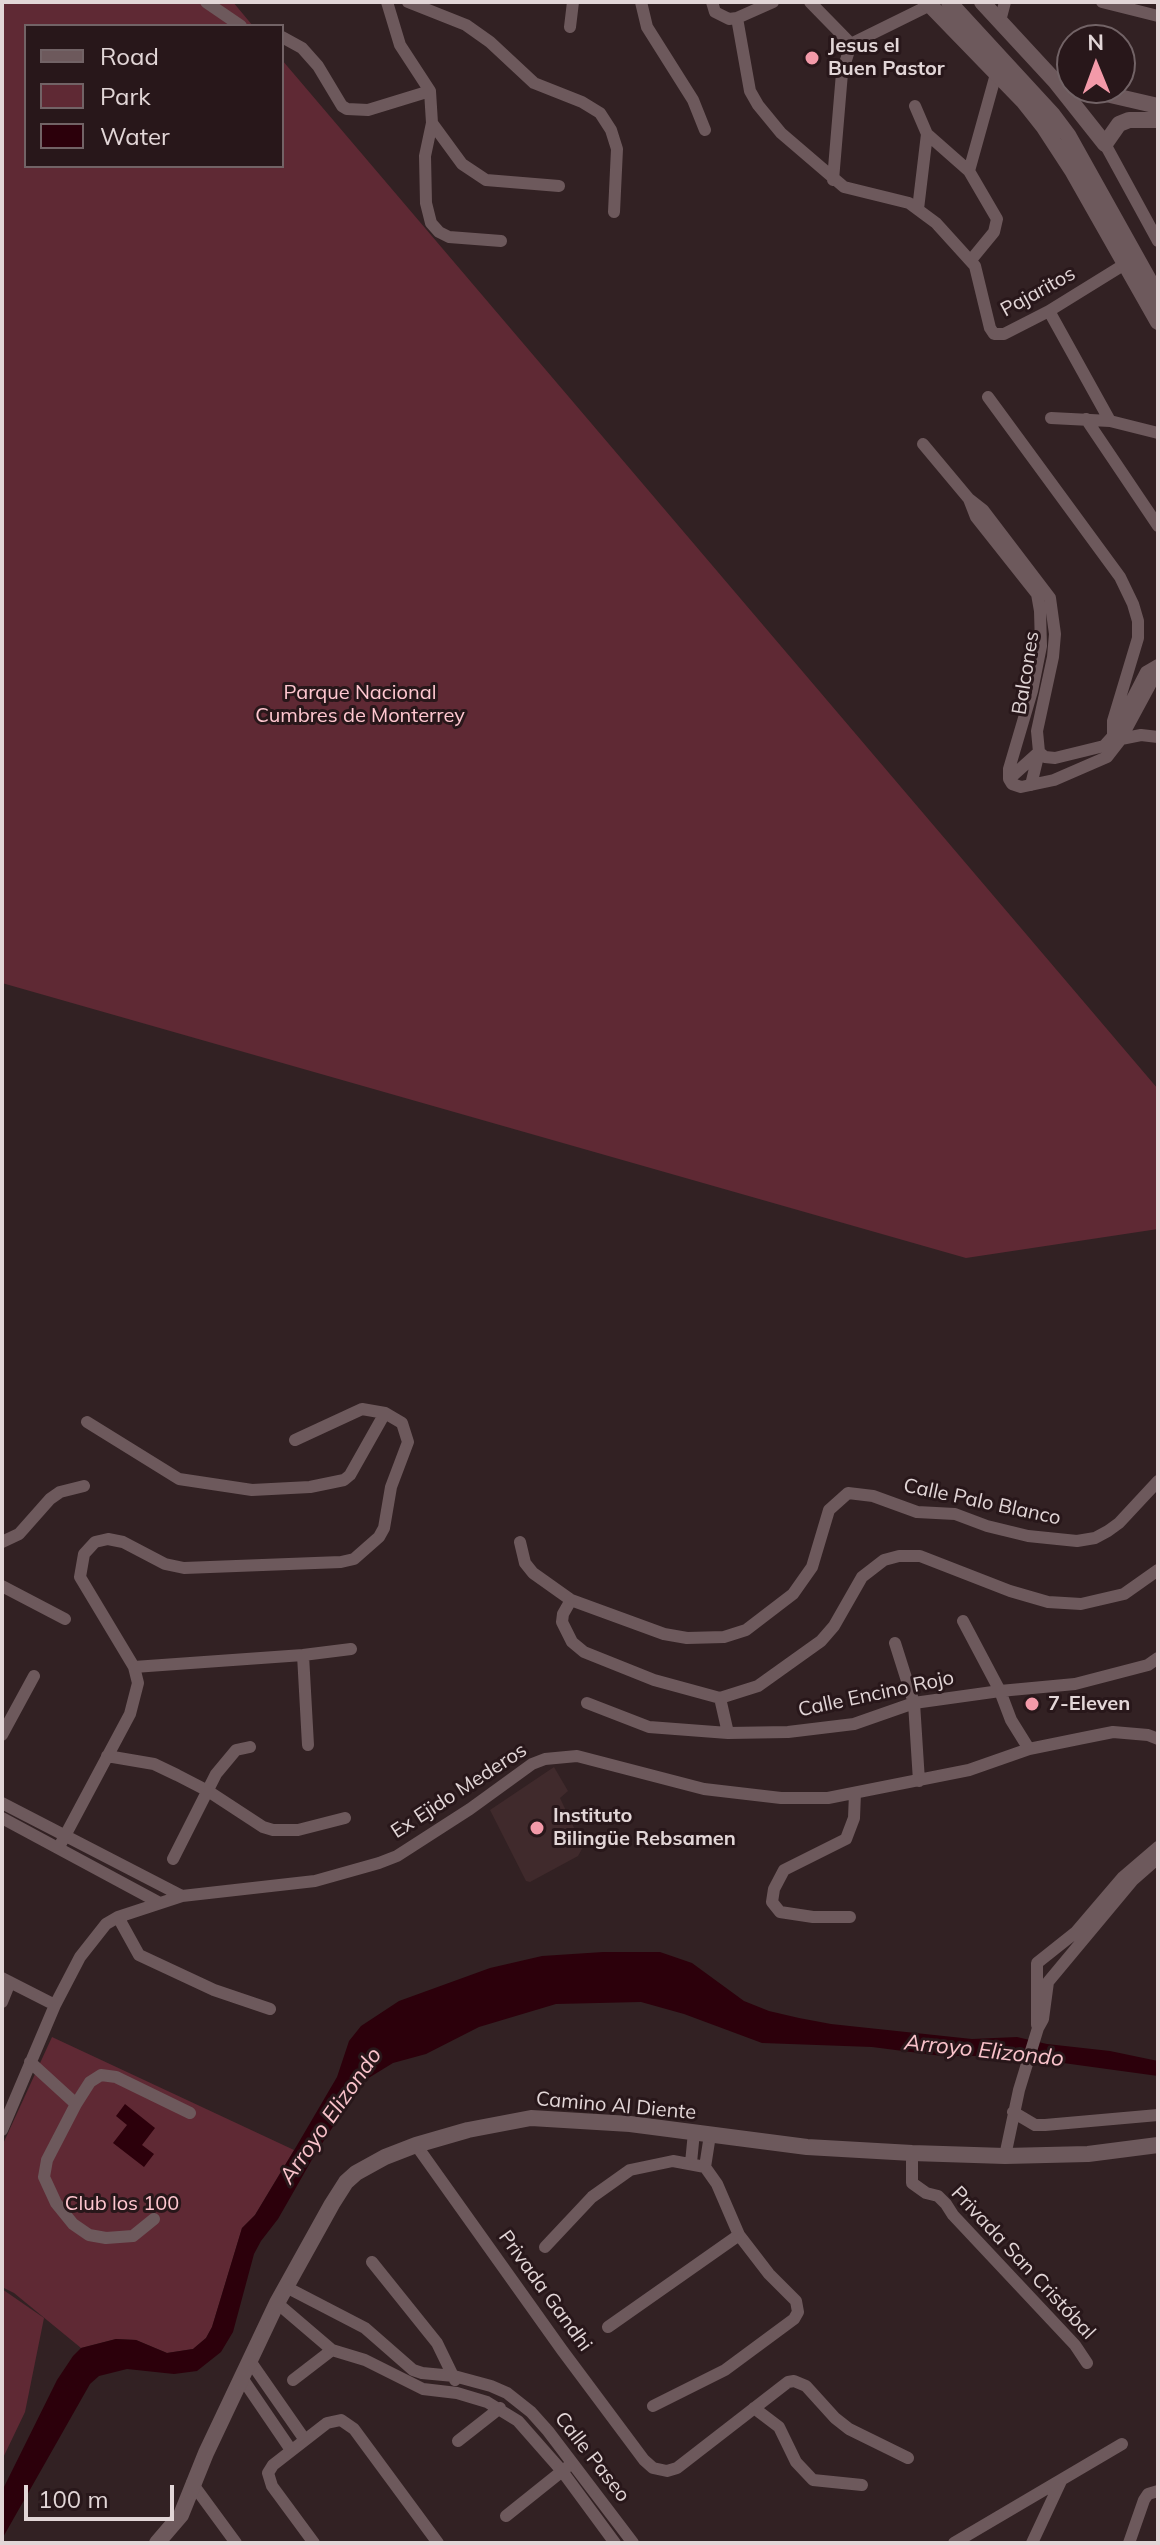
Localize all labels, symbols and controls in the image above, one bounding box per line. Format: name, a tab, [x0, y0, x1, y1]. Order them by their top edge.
legend	[24, 24, 284, 168]
north arrow	[1056, 24, 1136, 104]
text: N	[1087, 28, 1104, 56]
place label: Jesus el Buen Pastor	[828, 34, 945, 81]
text: Road	[100, 41, 159, 71]
marker: Jesus el Buen Pastor	[803, 49, 821, 67]
text: Park	[100, 81, 151, 111]
text: Water	[100, 121, 170, 151]
street label: Pajaritos	[997, 262, 1079, 322]
street label: Balcones	[1008, 630, 1044, 716]
park label: Parque Nacional Cumbres de Monterrey	[255, 681, 465, 728]
street label: Calle Palo Blanco	[901, 1474, 1063, 1530]
street label: Calle Encino Rojo	[796, 1666, 956, 1722]
place label: 7-Eleven	[1048, 1692, 1130, 1716]
marker: 7-Eleven	[1023, 1695, 1041, 1713]
street label: Ex Ejido Mederos	[387, 1738, 531, 1844]
place label: Instituto Bilingüe Rebsamen	[553, 1804, 736, 1851]
marker: Instituto Bilingüe Rebsamen	[528, 1819, 546, 1837]
water label: Arroyo Elizondo	[903, 2030, 1065, 2072]
water label: Arroyo Elizondo	[274, 2043, 388, 2189]
street label: Camino Al Diente	[535, 2087, 697, 2125]
street label: Privada San Cristóbal	[946, 2182, 1100, 2344]
park label: Club los 100	[65, 2192, 179, 2216]
street label: Privada Gandhi	[493, 2226, 597, 2356]
street label: Calle Paseo	[549, 2407, 635, 2507]
scale bar	[28, 2469, 178, 2519]
text: 100 m	[38, 2484, 109, 2514]

